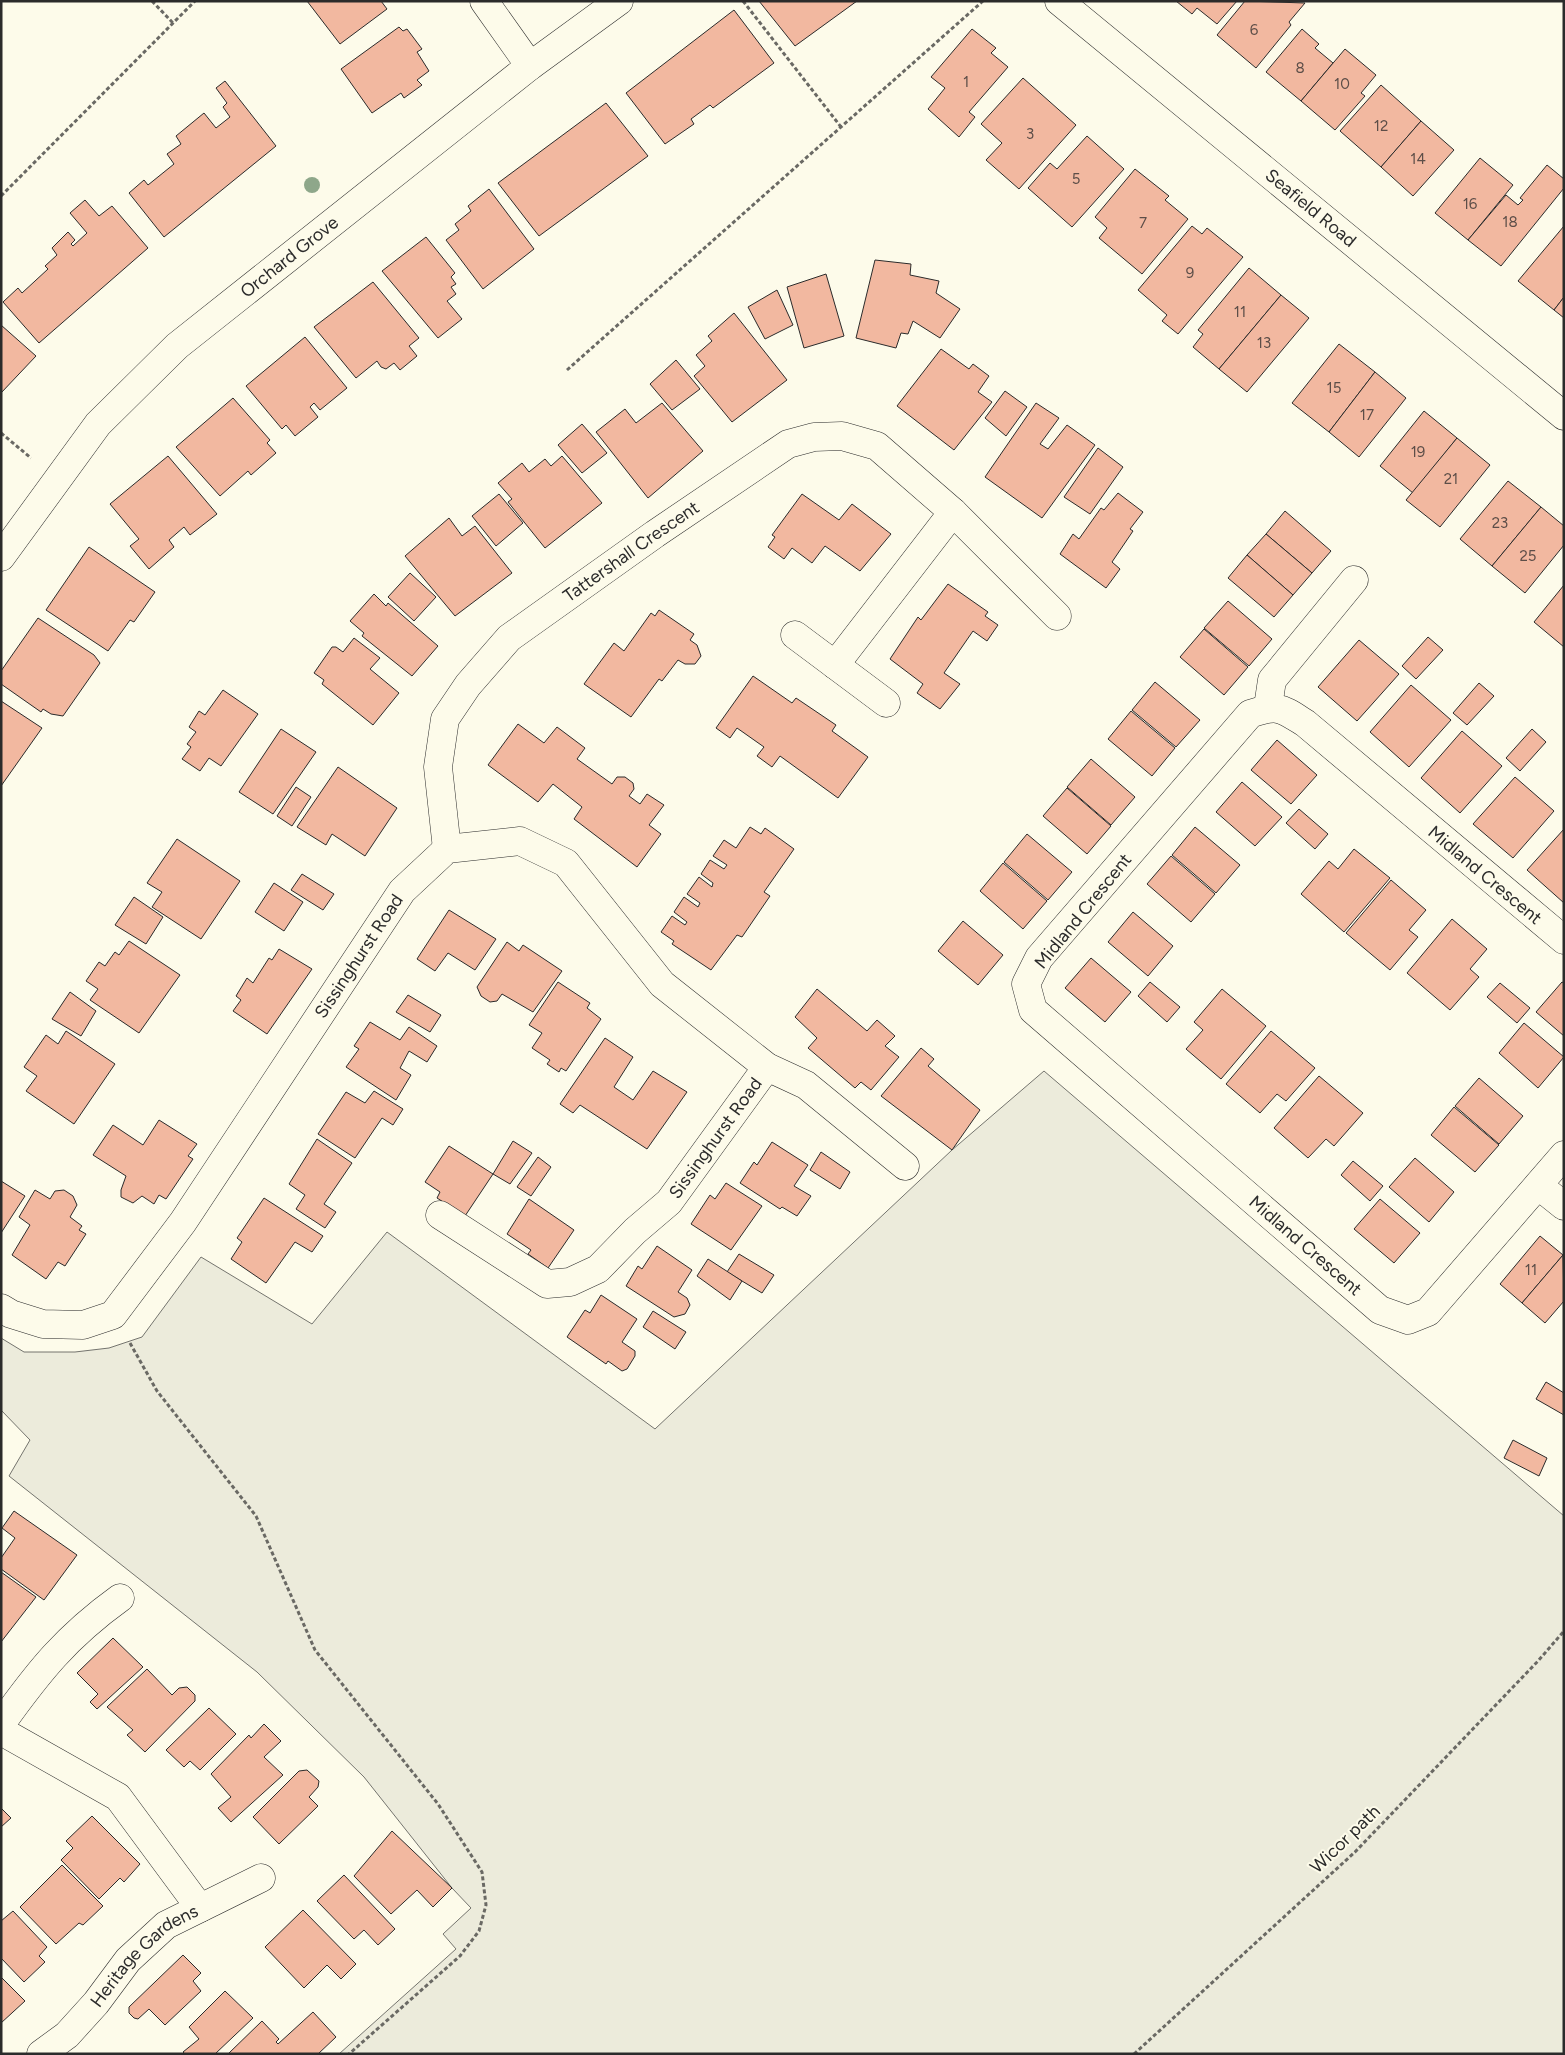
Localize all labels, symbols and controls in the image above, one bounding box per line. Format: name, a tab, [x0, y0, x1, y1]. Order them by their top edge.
house number: 6	[1250, 21, 1259, 39]
house number: 8	[1295, 59, 1305, 77]
house number: 1	[963, 73, 969, 91]
house number: 10	[1334, 75, 1350, 93]
house number: 12	[1374, 117, 1388, 135]
house number: 3	[1026, 125, 1034, 143]
house number: 14	[1410, 150, 1426, 168]
street label: Seafield Road	[1261, 164, 1361, 252]
house number: 5	[1072, 170, 1080, 188]
house number: 16	[1463, 195, 1478, 213]
street label: Orchard Grove	[236, 211, 343, 303]
house number: 18	[1502, 213, 1518, 231]
house number: 7	[1139, 214, 1147, 232]
house number: 9	[1186, 264, 1194, 282]
house number: 11	[1234, 303, 1246, 321]
house number: 13	[1257, 334, 1271, 352]
house number: 15	[1327, 379, 1341, 397]
house number: 17	[1360, 406, 1374, 424]
house number: 19	[1411, 443, 1425, 461]
house number: 21	[1444, 470, 1458, 488]
street label: Tattershall Crescent	[559, 496, 704, 607]
house number: 23	[1492, 514, 1508, 532]
house number: 25	[1519, 547, 1537, 565]
street label: Midland Crescent	[1424, 821, 1547, 929]
street label: Midland Crescent	[1030, 849, 1136, 973]
street label: Sissinghurst Road	[310, 890, 408, 1022]
street label: Sissinghurst Road	[664, 1073, 767, 1203]
street label: Midland Crescent	[1245, 1191, 1366, 1300]
house number: 11	[1525, 1261, 1537, 1279]
street label: Wicor path	[1305, 1800, 1385, 1878]
street label: Heritage Gardens	[86, 1900, 202, 2012]

